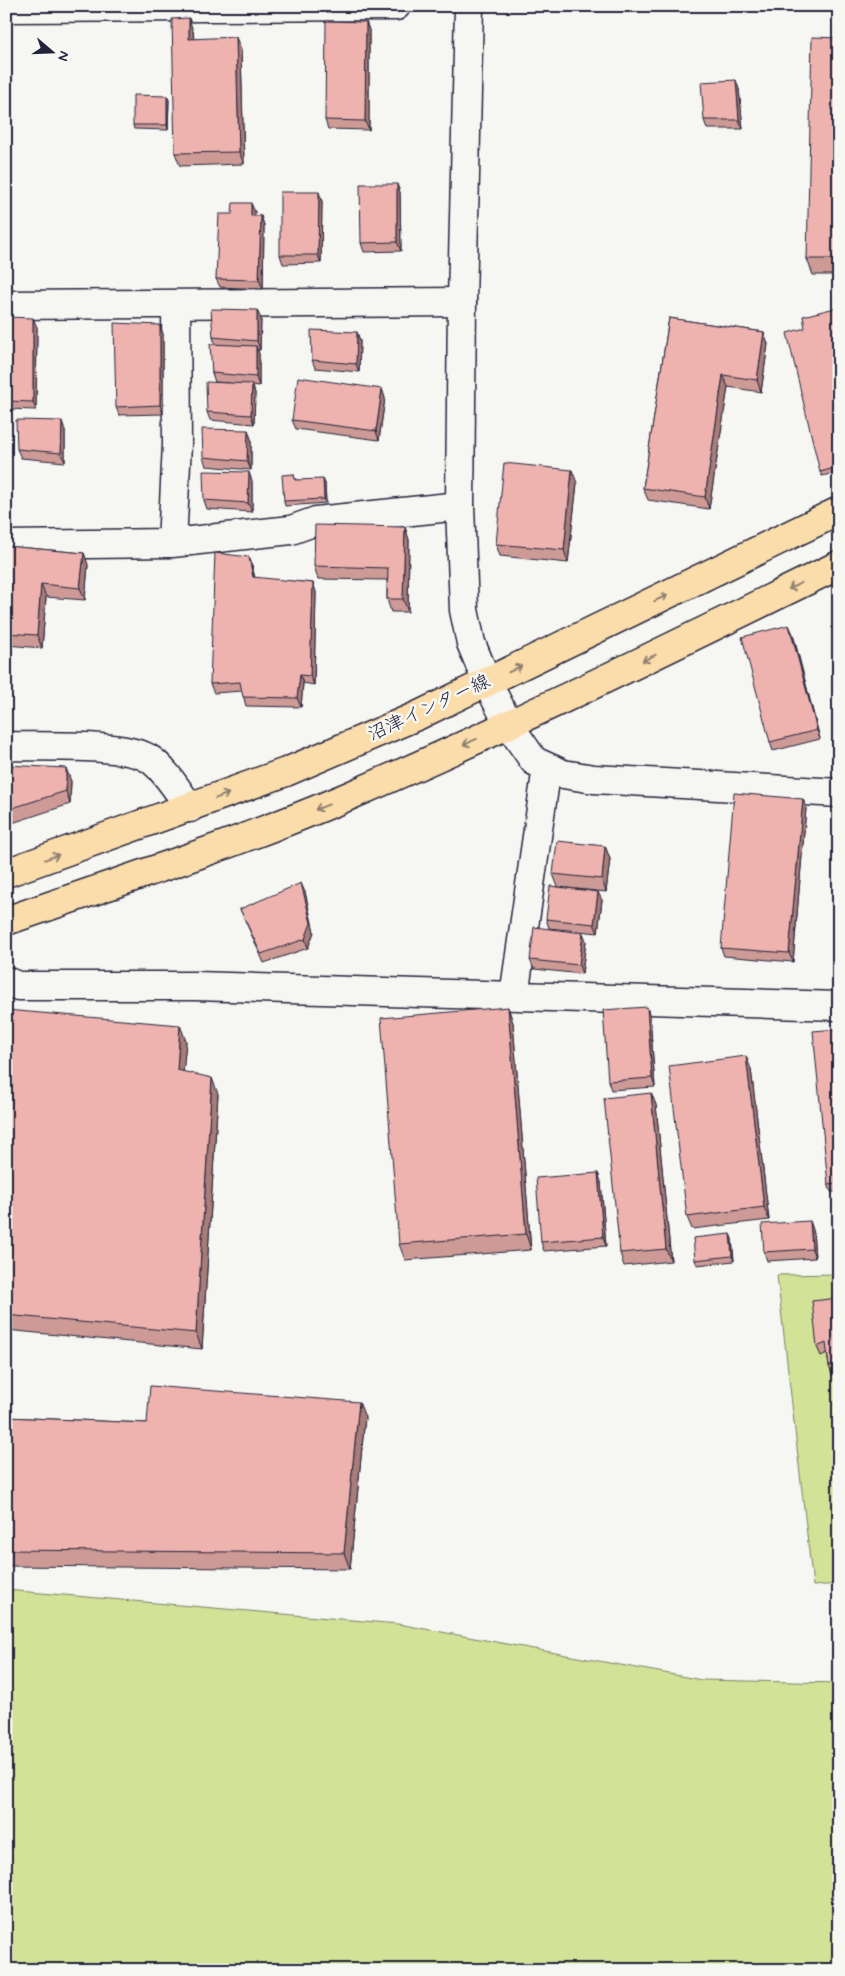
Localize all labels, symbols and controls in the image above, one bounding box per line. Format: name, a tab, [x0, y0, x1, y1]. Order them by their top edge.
north arrow	[28, 28, 78, 78]
text: N	[53, 49, 73, 63]
one-way arrow	[788, 582, 803, 591]
one-way arrow	[653, 592, 668, 602]
one-way arrow	[642, 654, 657, 663]
one-way arrow	[507, 664, 522, 673]
street label: 沼津インター線	[364, 669, 494, 747]
one-way arrow	[463, 738, 478, 747]
one-way arrow	[213, 791, 229, 800]
one-way arrow	[314, 803, 330, 812]
one-way arrow	[44, 852, 59, 861]

